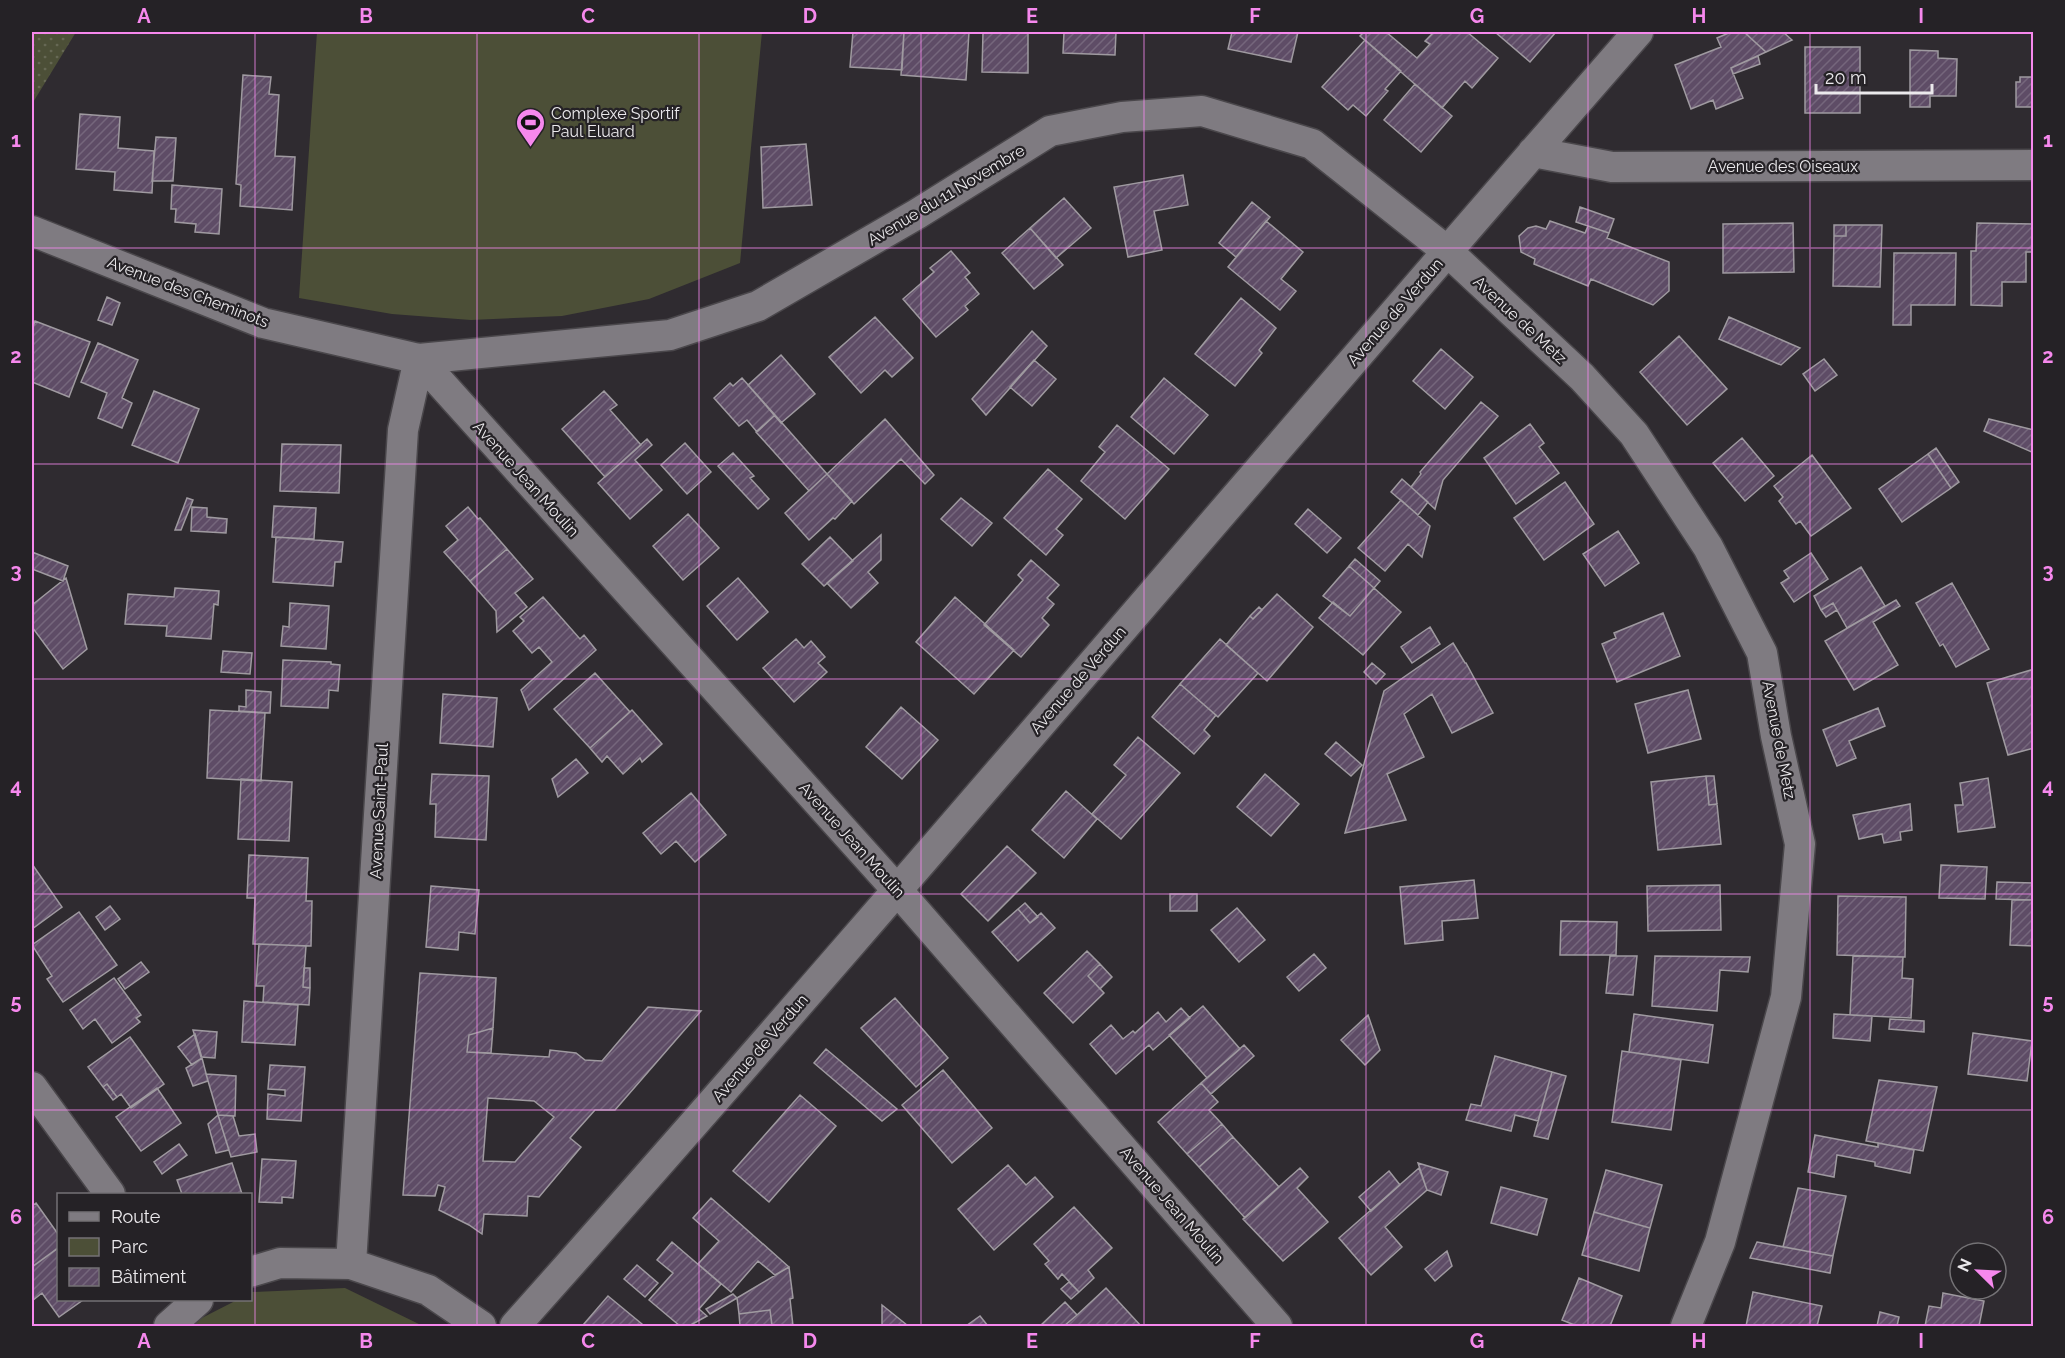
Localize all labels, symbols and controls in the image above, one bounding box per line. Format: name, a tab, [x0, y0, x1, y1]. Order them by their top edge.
text: A	[137, 4, 151, 28]
text: B	[359, 4, 373, 28]
text: C	[581, 4, 595, 28]
text: D	[803, 4, 817, 28]
text: E	[1026, 4, 1038, 28]
text: F	[1249, 4, 1261, 28]
text: G	[1470, 4, 1484, 28]
text: H	[1692, 4, 1706, 28]
text: I	[1918, 4, 1924, 28]
scale bar	[1816, 57, 1932, 95]
text: 20 m	[1825, 67, 1867, 88]
place label: Complexe Sportif Paul Eluard	[551, 104, 680, 141]
sports icon: Complexe Sportif Paul Eluard	[514, 106, 546, 148]
text: 1	[11, 128, 21, 152]
text: 1	[2043, 128, 2053, 152]
street label: Avenue du 11 Novembre	[864, 141, 1028, 249]
street label: Avenue des Oiseaux	[1708, 157, 1858, 176]
street label: Avenue des Cheminots	[105, 252, 272, 332]
street label: Avenue de Verdun	[1343, 254, 1447, 370]
street label: Avenue de Metz	[1470, 272, 1570, 368]
text: 2	[10, 344, 22, 368]
text: 2	[2042, 344, 2054, 368]
street label: Avenue Jean Moulin	[469, 417, 583, 541]
text: 3	[10, 559, 22, 583]
text: 3	[2042, 559, 2054, 583]
street label: Avenue de Verdun	[1026, 622, 1130, 738]
street label: Avenue de Metz	[1758, 679, 1800, 801]
street label: Avenue Saint-Paul	[366, 742, 392, 879]
text: 4	[10, 774, 22, 798]
text: 4	[2042, 774, 2054, 798]
street label: Avenue Jean Moulin	[795, 778, 909, 902]
text: 5	[10, 990, 22, 1014]
street label: Avenue de Verdun	[708, 990, 812, 1106]
text: 5	[2042, 990, 2054, 1014]
street label: Avenue Jean Moulin	[1116, 1143, 1228, 1267]
legend	[57, 1193, 252, 1301]
text: 6	[10, 1205, 22, 1229]
text: 6	[2042, 1205, 2054, 1229]
text: Route	[111, 1206, 161, 1227]
text: Parc	[111, 1236, 148, 1257]
north arrow	[1948, 1241, 2008, 1301]
text: N	[1954, 1256, 1976, 1275]
text: Bâtiment	[111, 1266, 186, 1287]
text: A	[137, 1329, 151, 1353]
text: B	[359, 1329, 373, 1353]
text: C	[581, 1329, 595, 1353]
text: D	[803, 1329, 817, 1353]
text: E	[1026, 1329, 1038, 1353]
text: F	[1249, 1329, 1261, 1353]
text: G	[1470, 1329, 1484, 1353]
text: H	[1692, 1329, 1706, 1353]
text: I	[1918, 1329, 1924, 1353]

